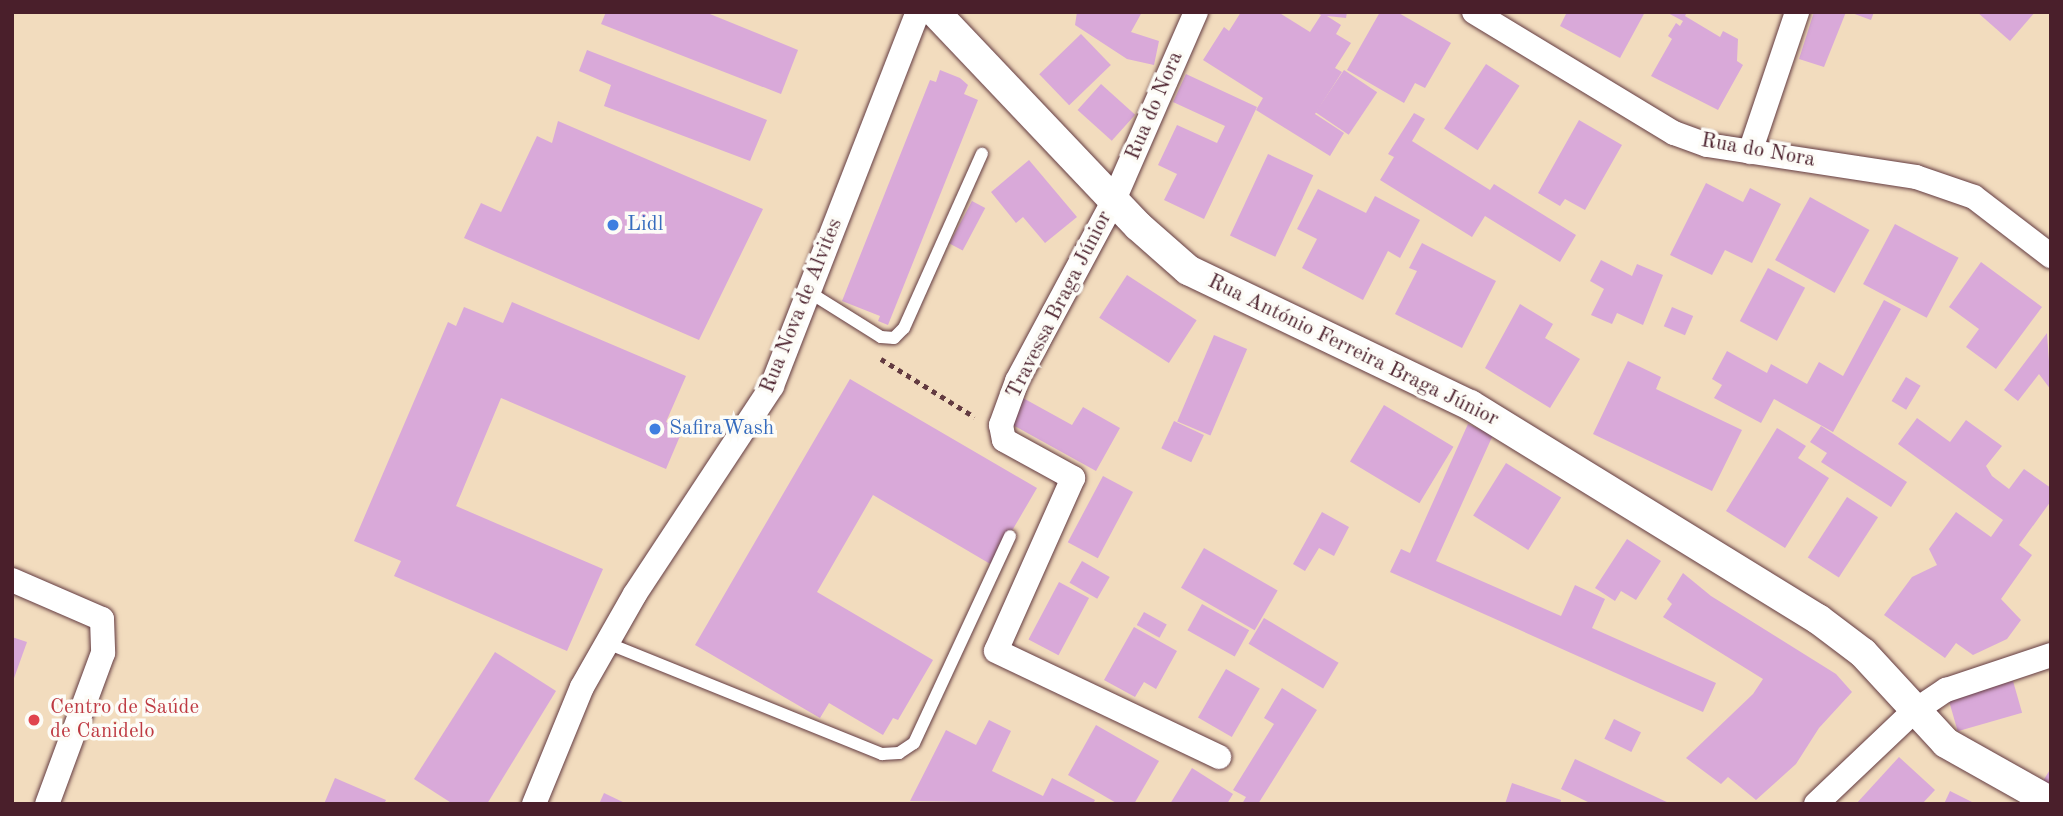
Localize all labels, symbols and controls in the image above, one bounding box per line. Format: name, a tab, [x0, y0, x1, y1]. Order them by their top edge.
street label: Rua do Nora	[1121, 48, 1189, 164]
street label: Rua do Nora	[1699, 129, 1817, 173]
street label: Travessa Braga Júnior	[1002, 207, 1118, 403]
place label: Lidl	[627, 212, 663, 238]
street label: Rua Nova de Alvites	[755, 215, 849, 397]
marker: Lidl	[605, 217, 621, 233]
street label: Rua António Ferreira Braga Júnior	[1204, 269, 1502, 433]
place label: SafiraWash	[669, 416, 774, 442]
marker: SafiraWash	[647, 421, 663, 437]
place label: Centro de Saúde de Canidelo	[50, 695, 199, 745]
marker: Centro de Saúde de Canidelo	[24, 710, 44, 730]

